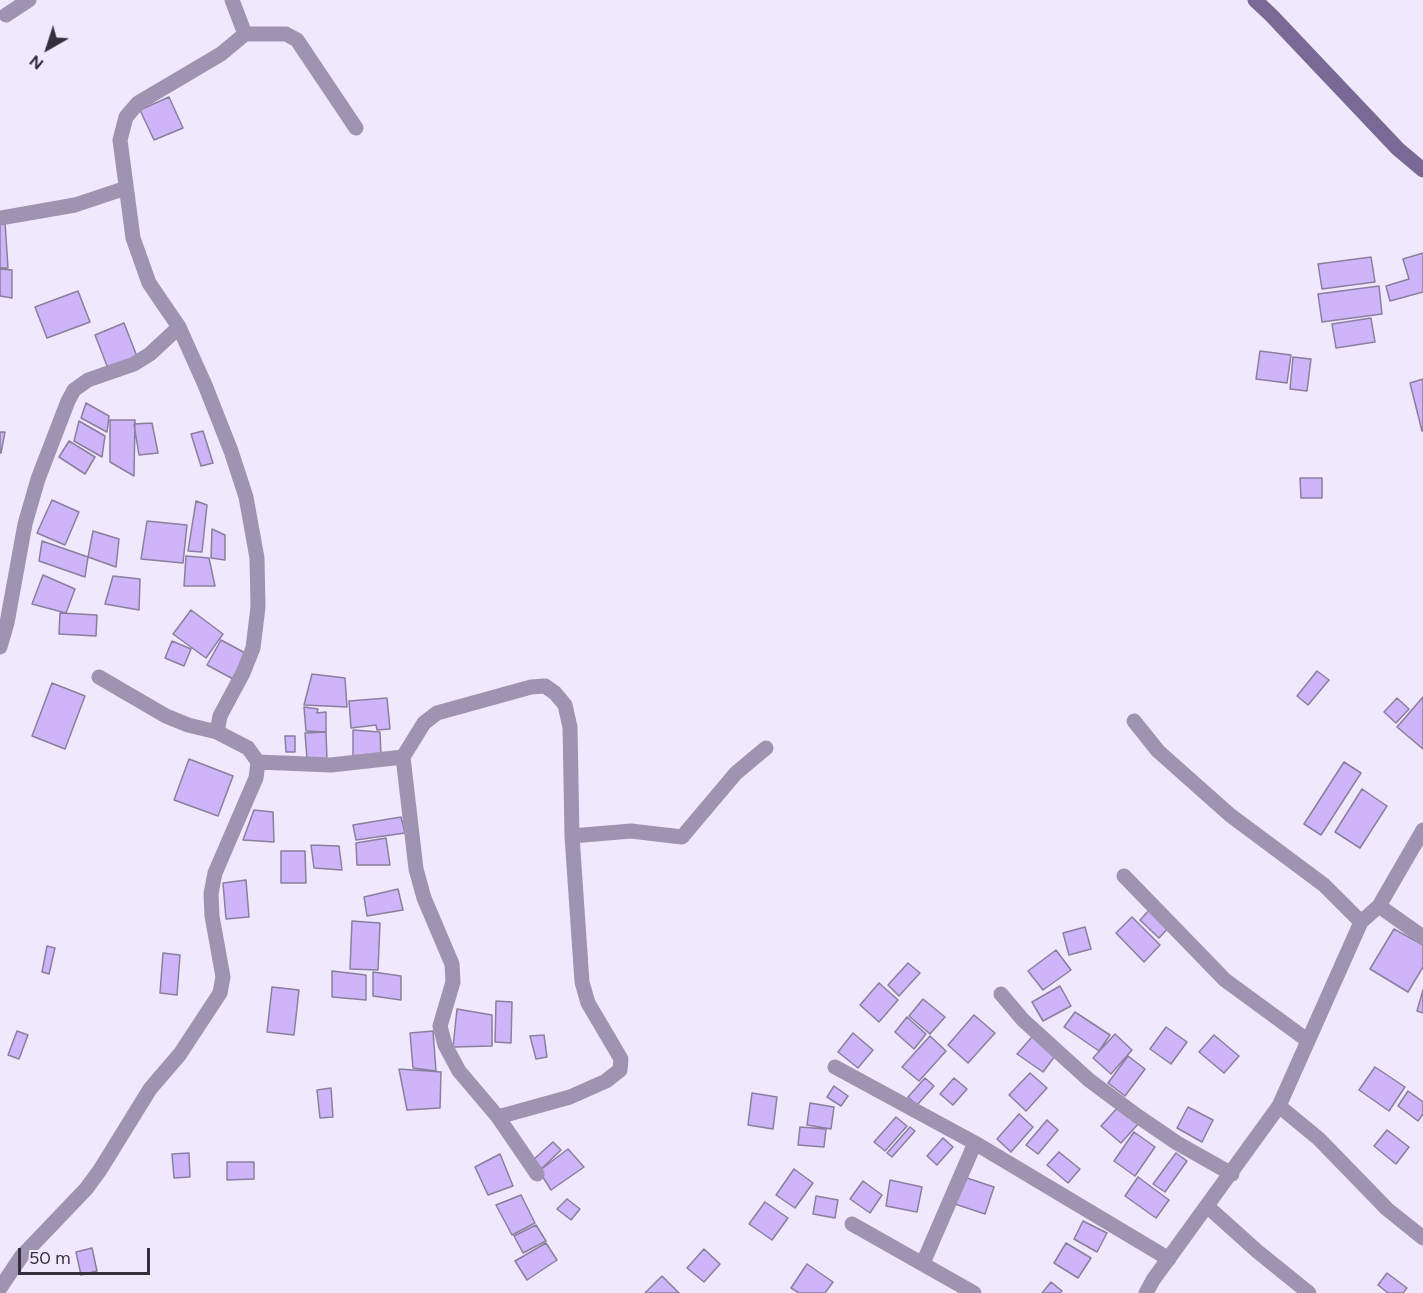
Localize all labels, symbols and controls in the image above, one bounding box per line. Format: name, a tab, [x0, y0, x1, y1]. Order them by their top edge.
north arrow	[18, 18, 78, 78]
text: N	[26, 51, 47, 74]
scale bar	[21, 1236, 153, 1274]
text: 50 m	[29, 1247, 71, 1269]

